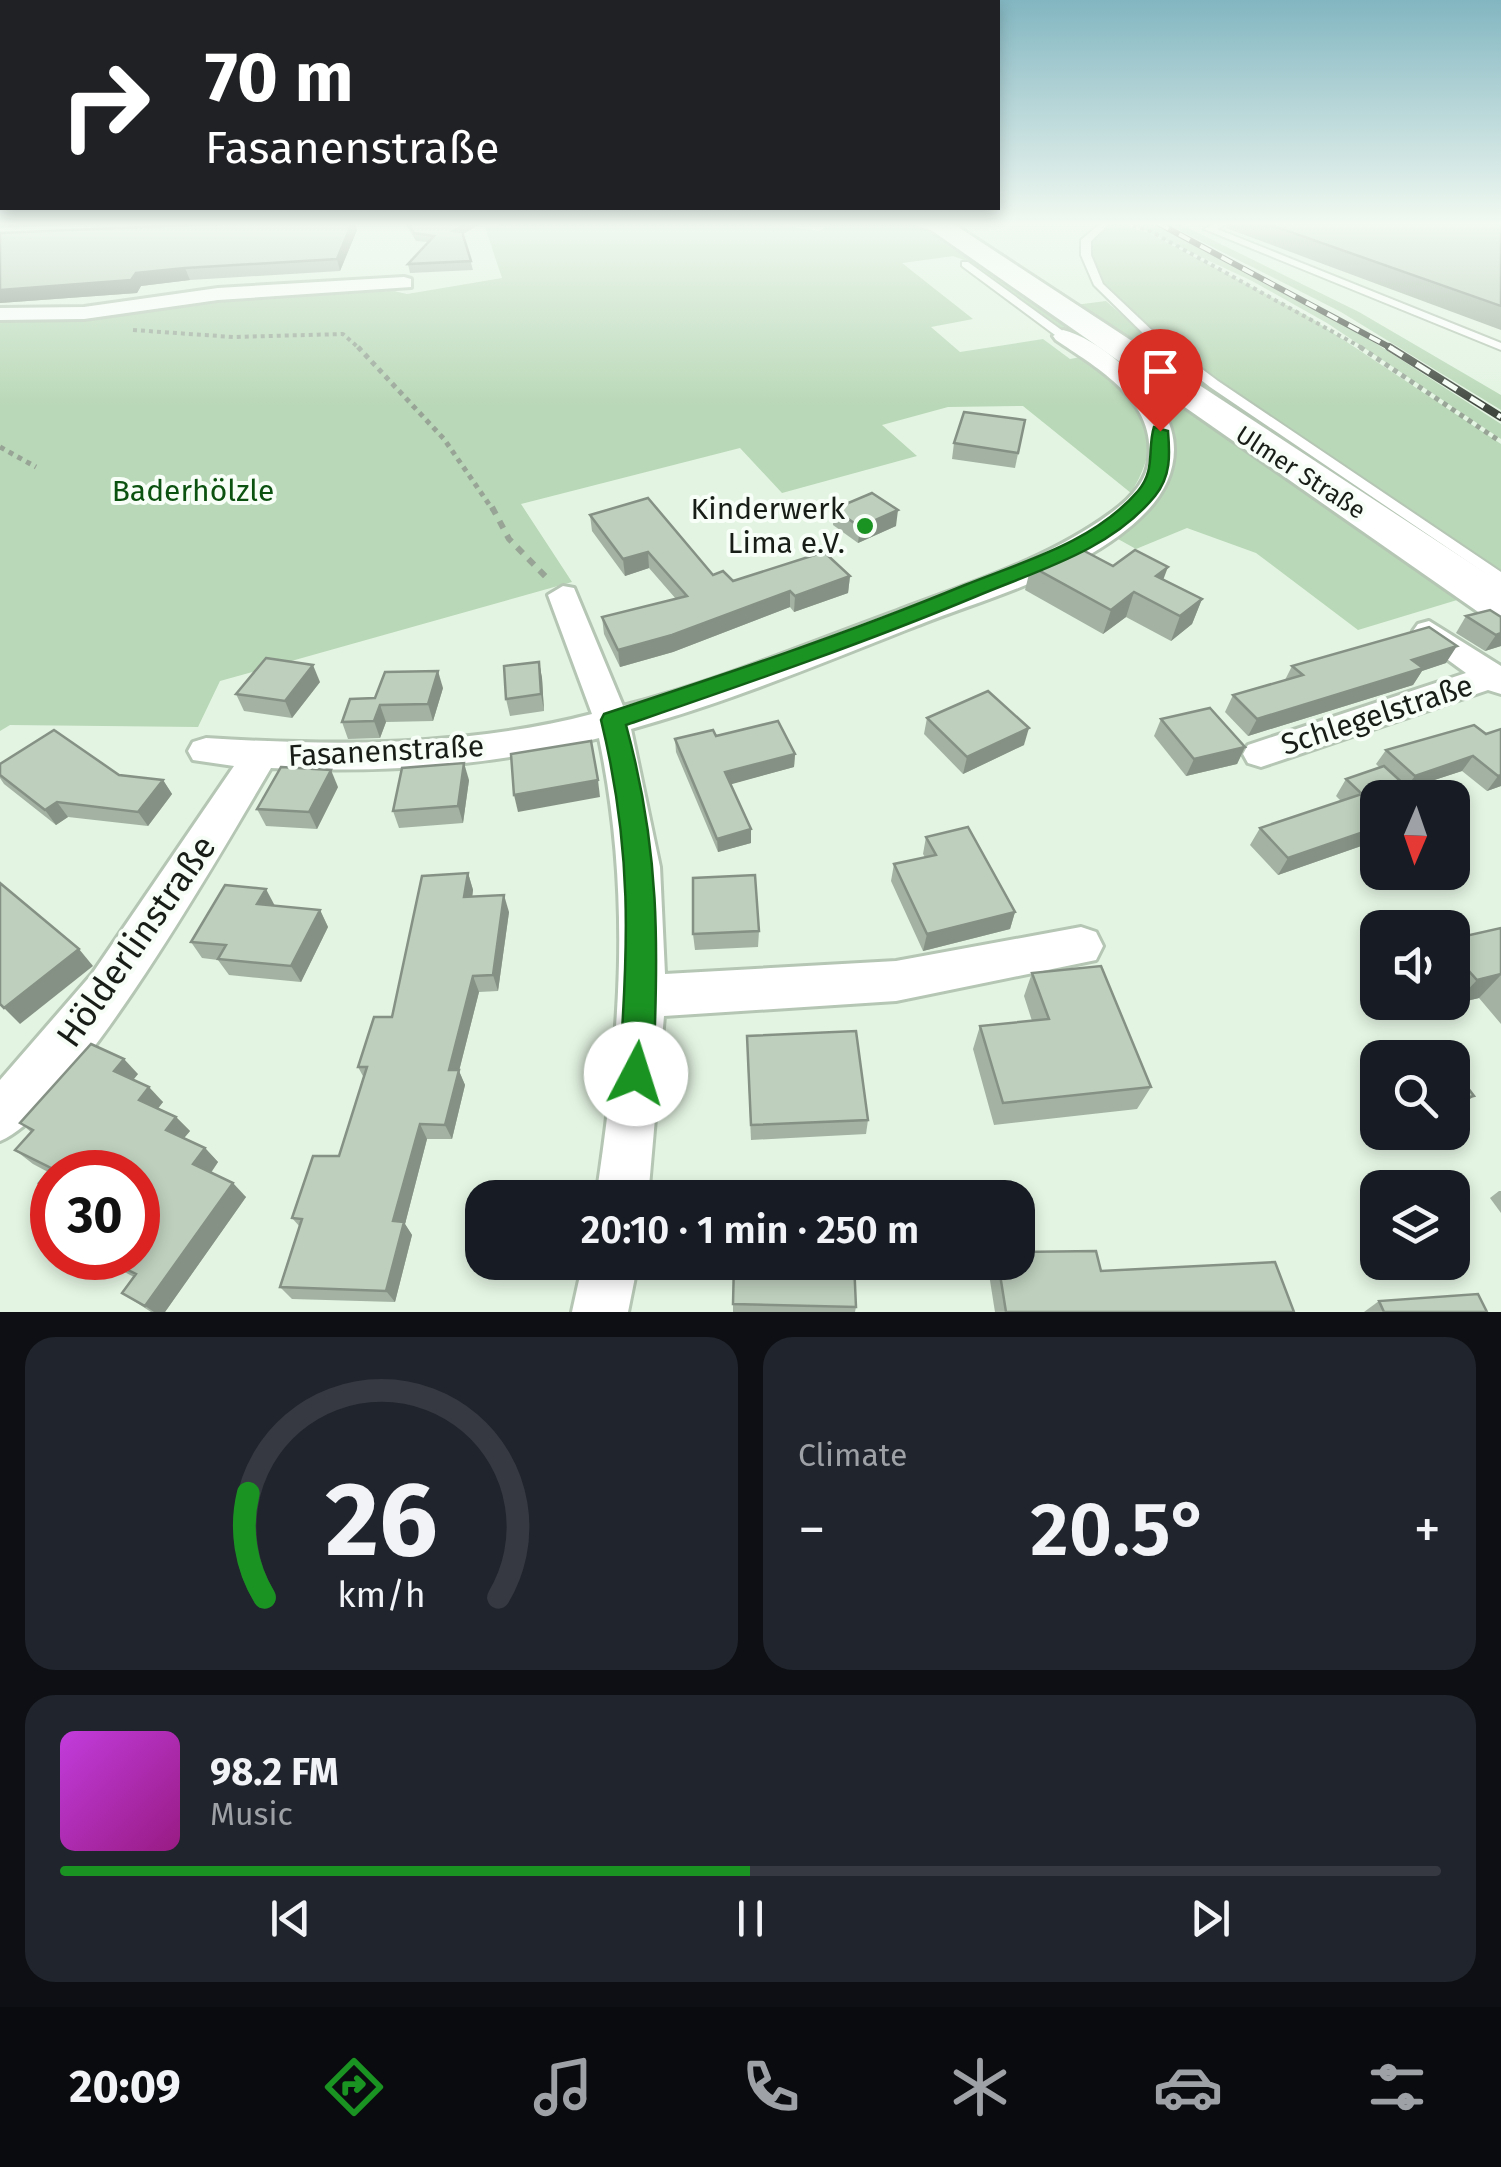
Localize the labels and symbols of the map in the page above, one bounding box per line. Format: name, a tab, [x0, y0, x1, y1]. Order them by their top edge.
pin	[1118, 329, 1203, 432]
street label: Ulmer Straße	[1230, 420, 1371, 526]
park label: Baderhölzle	[112, 473, 274, 509]
place label: Kinderwerk Lima e.V.	[691, 491, 846, 561]
marker: Kinderwerk Lima e.V.	[854, 515, 876, 537]
street label: Schlegelstraße	[1277, 667, 1477, 763]
street label: Fasanenstraße	[287, 728, 485, 774]
north arrow	[1360, 780, 1470, 890]
street label: Hölderlinstraße	[47, 827, 225, 1055]
position arrow	[584, 1022, 688, 1126]
speed limit sign: 30	[30, 1150, 160, 1280]

